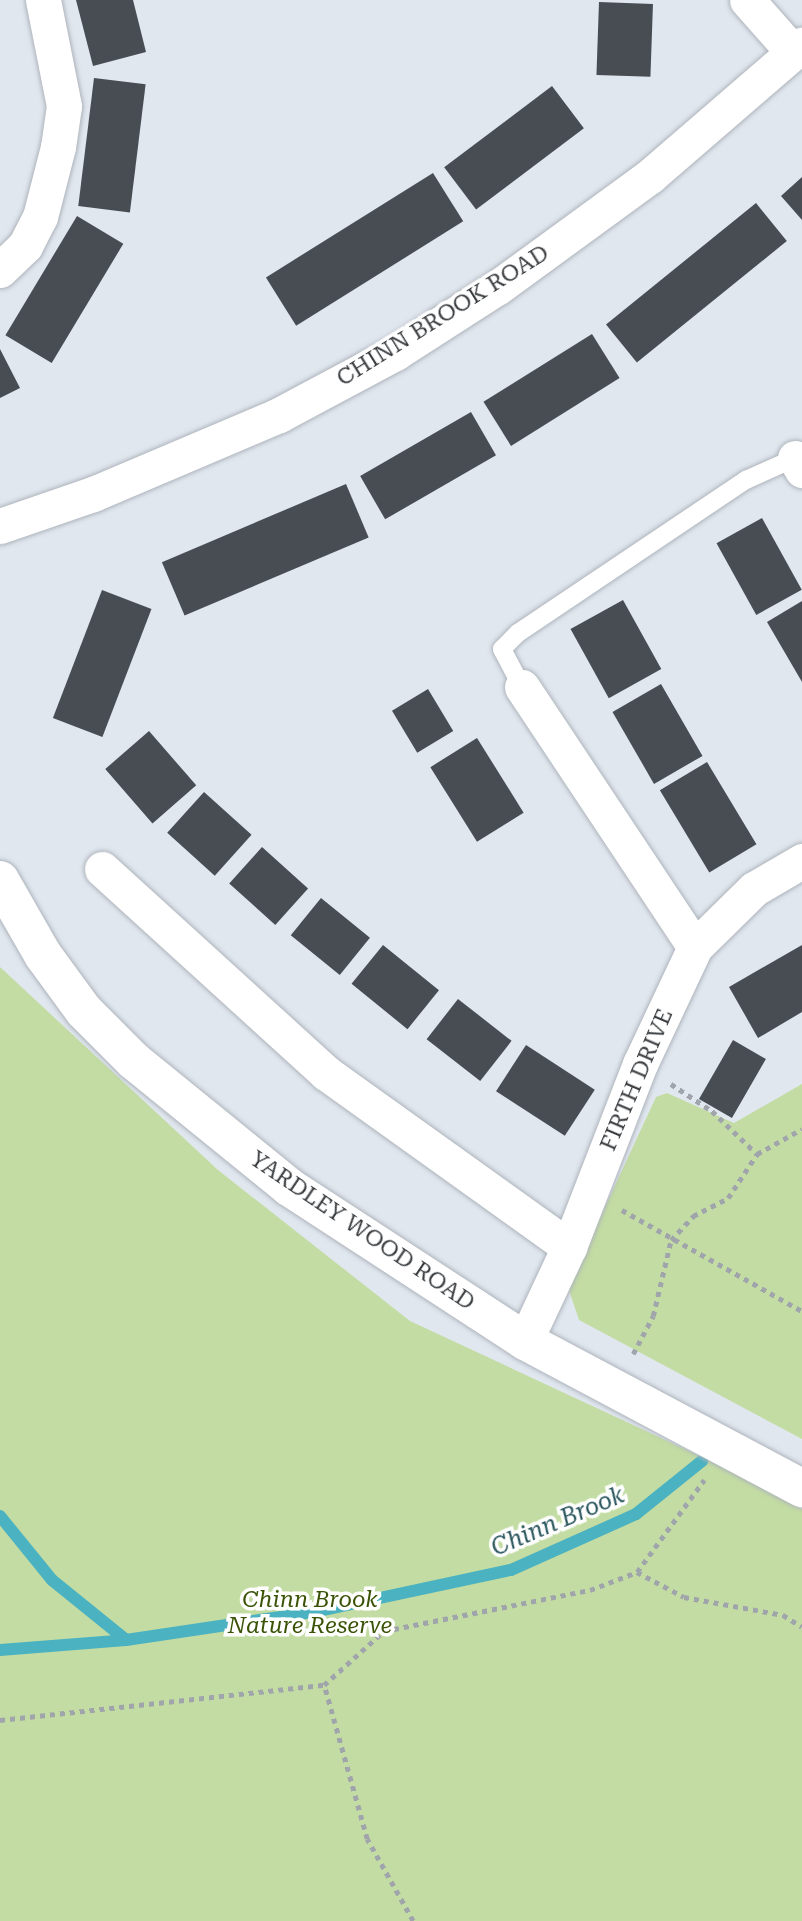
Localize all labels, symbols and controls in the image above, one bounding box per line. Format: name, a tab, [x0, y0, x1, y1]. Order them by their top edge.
street label: CHINN BROOK ROAD	[332, 239, 554, 393]
street label: FIRTH DRIVE	[595, 1005, 679, 1155]
street label: YARDLEY WOOD ROAD	[244, 1145, 480, 1317]
water label: Chinn Brook	[487, 1481, 629, 1563]
park label: Chinn Brook Nature Reserve	[228, 1586, 392, 1640]

